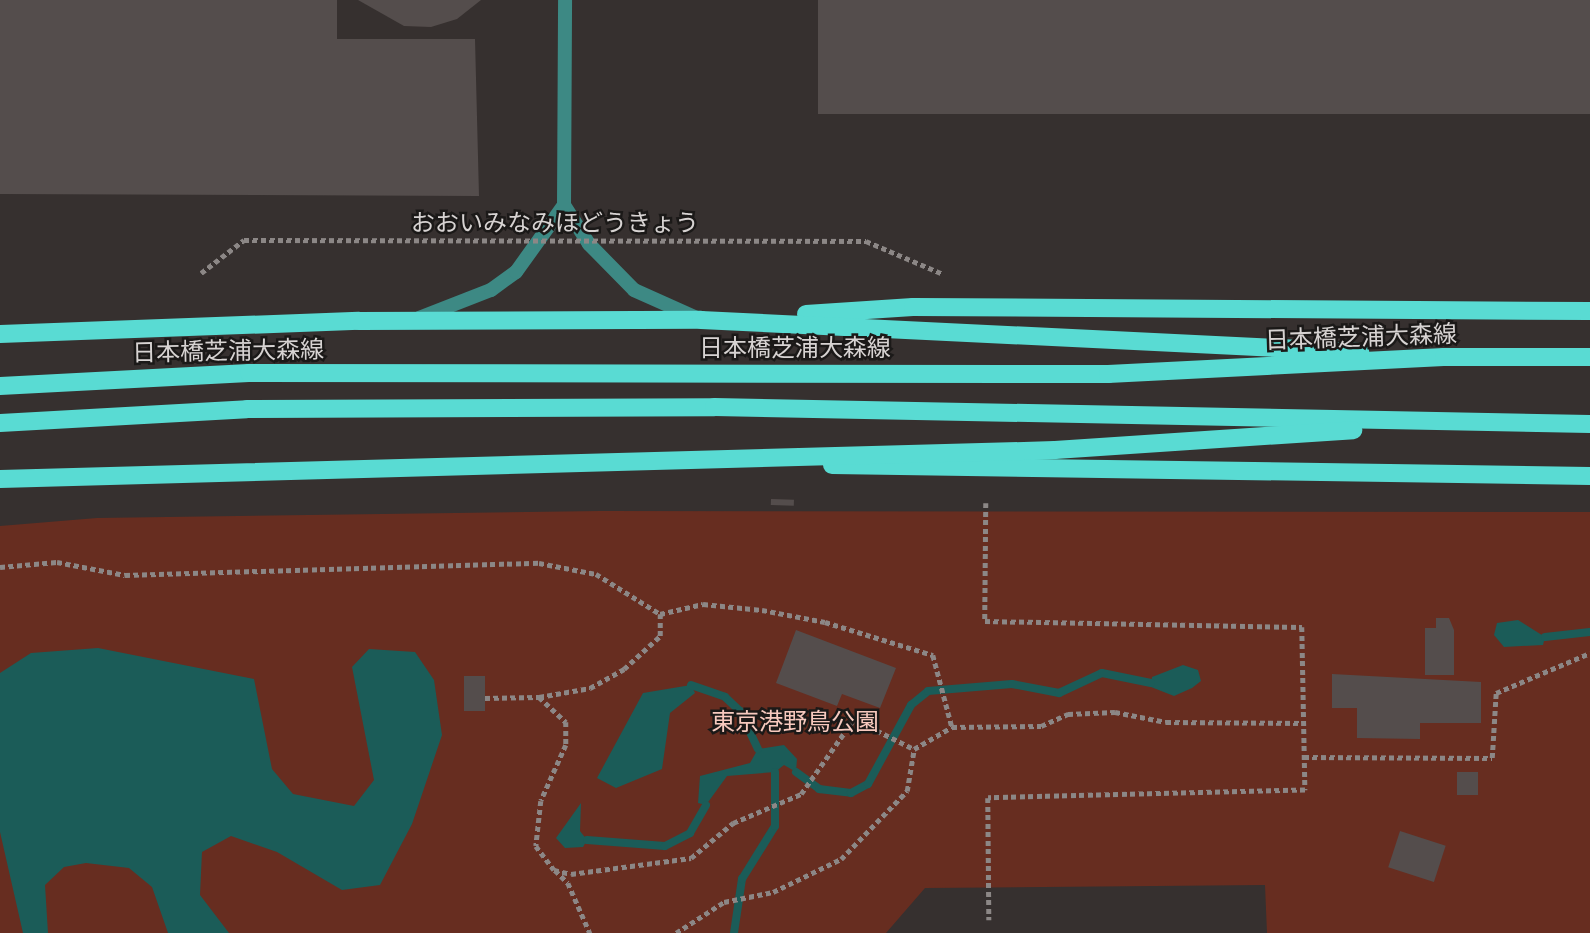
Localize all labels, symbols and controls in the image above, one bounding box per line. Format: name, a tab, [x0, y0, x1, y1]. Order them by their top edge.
street label: おおいみなみほどうきょう	[411, 209, 699, 237]
street label: 日本橋芝浦大森線	[1265, 319, 1457, 355]
street label: 日本橋芝浦大森線	[699, 334, 891, 362]
street label: 日本橋芝浦大森線	[132, 335, 324, 367]
park label: 東京港野鳥公園	[711, 708, 879, 736]

